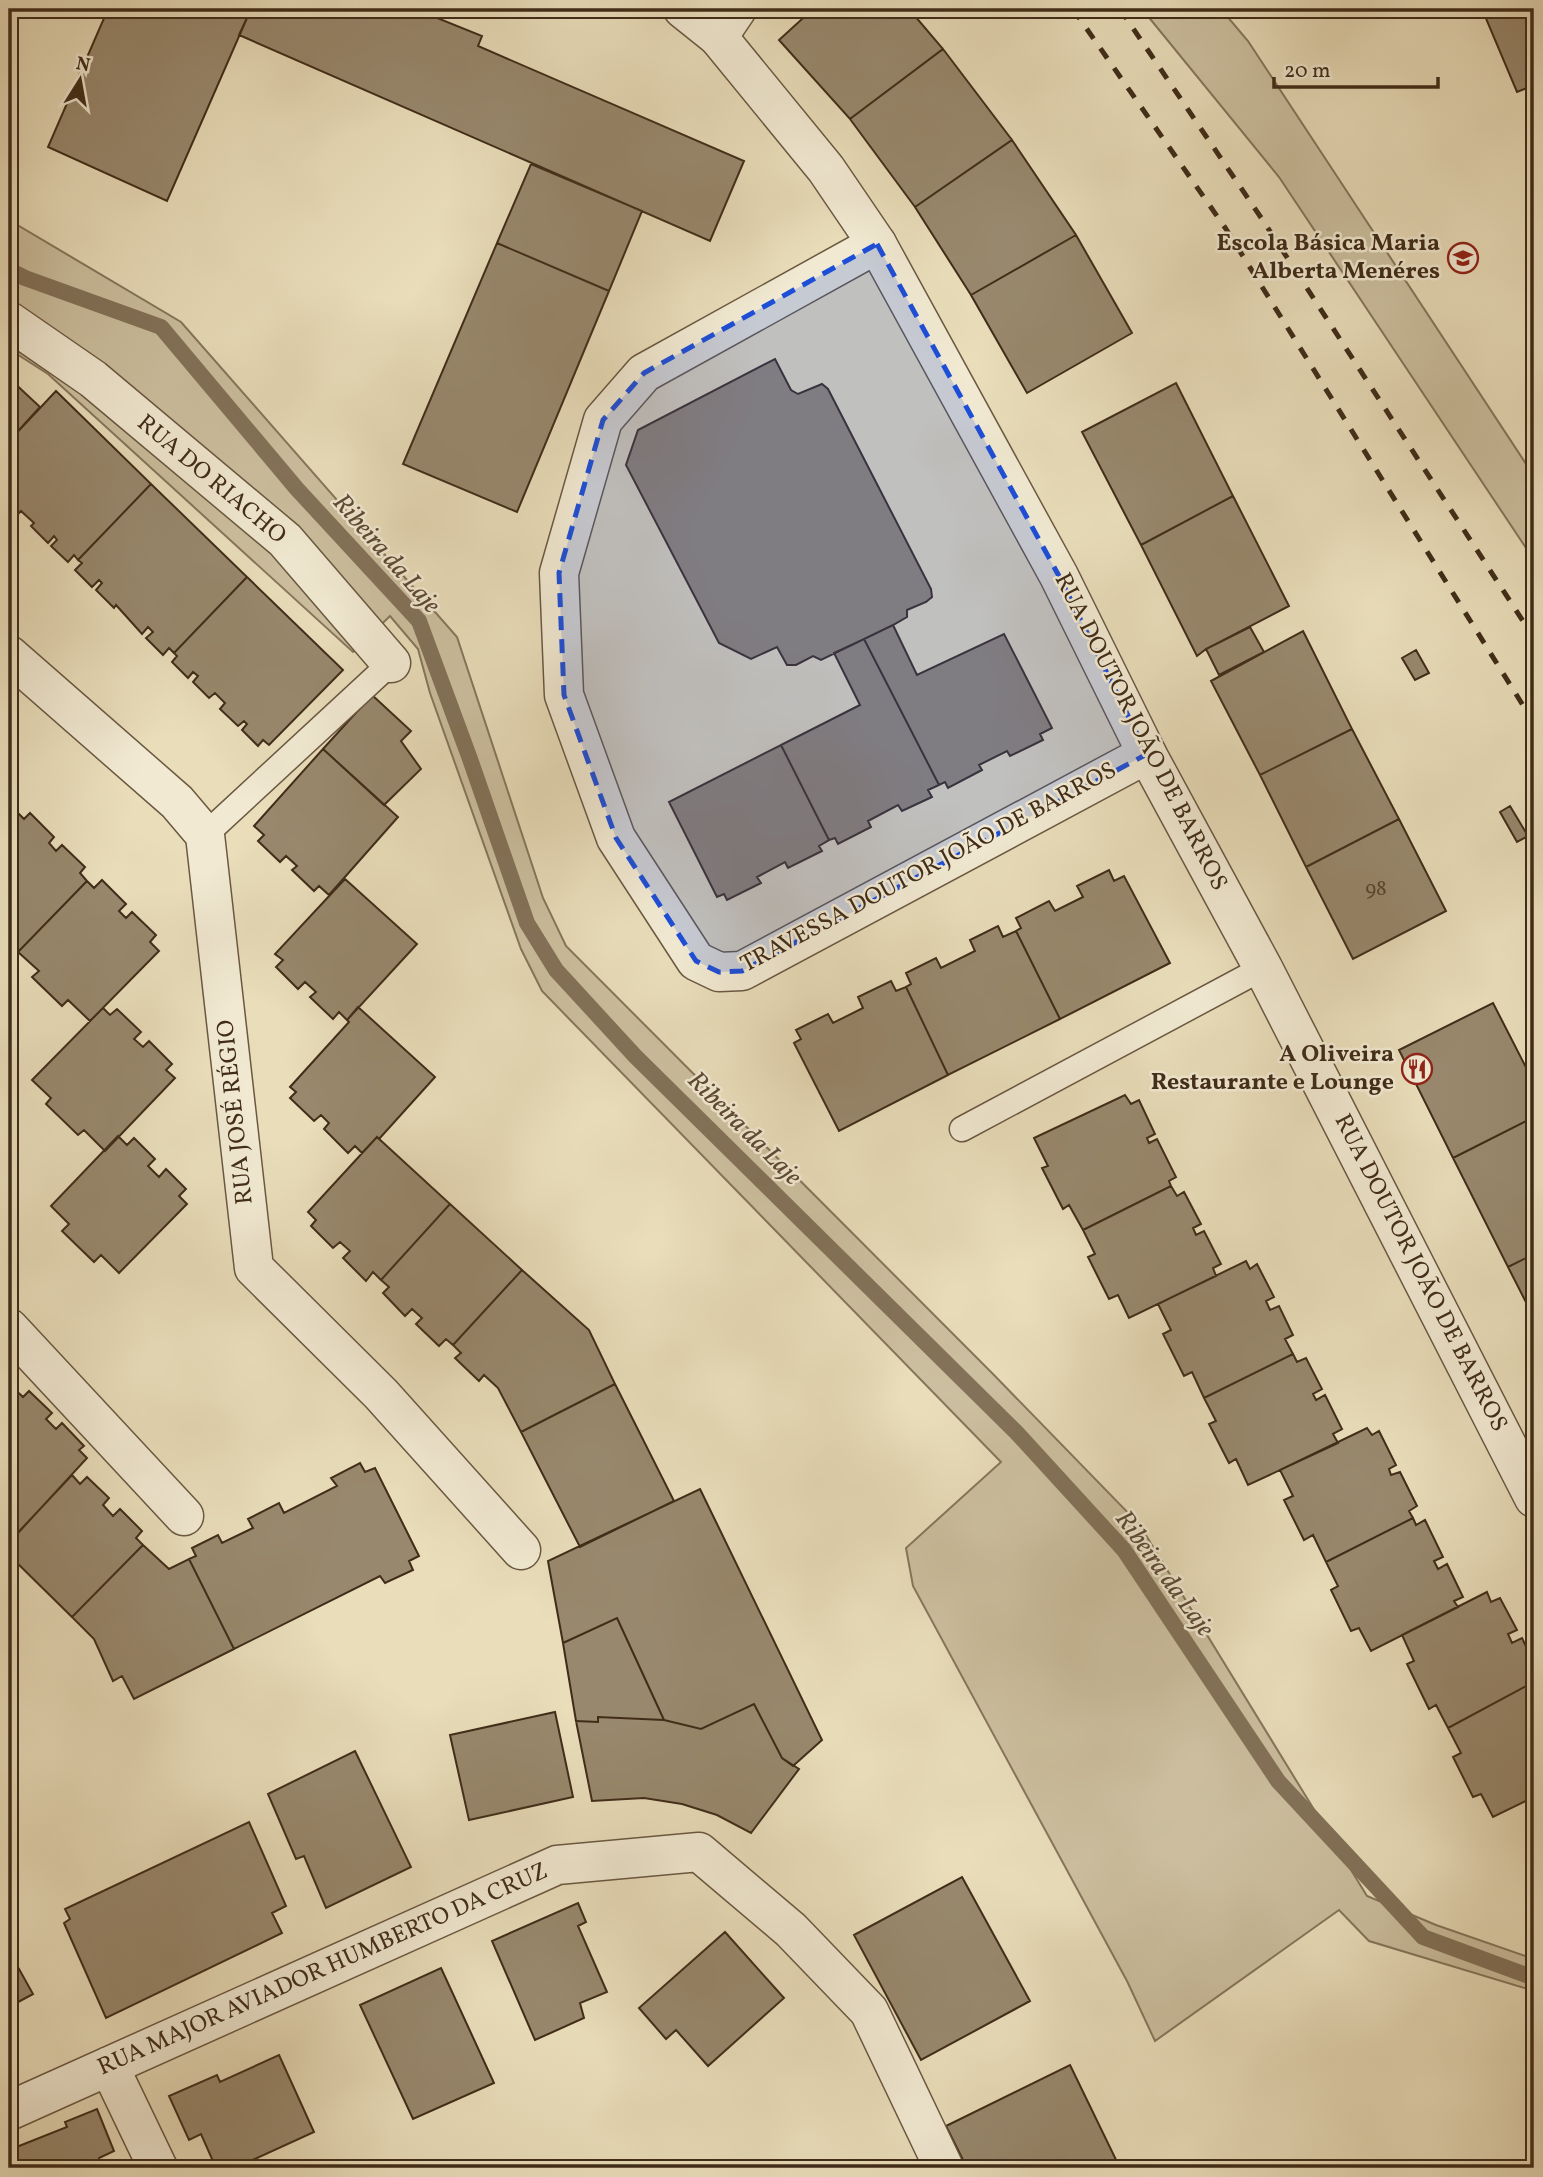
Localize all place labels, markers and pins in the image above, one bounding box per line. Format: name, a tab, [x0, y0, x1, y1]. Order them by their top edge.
place label: Escola Básica Maria Alberta Menéres	[1217, 227, 1440, 289]
school or university icon: Escola Básica Maria Alberta Menéres	[1446, 241, 1480, 275]
place label: A Oliveira Restaurante e Lounge	[1151, 1038, 1394, 1100]
restaurant icon: A Oliveira Restaurante e Lounge	[1400, 1052, 1434, 1086]

